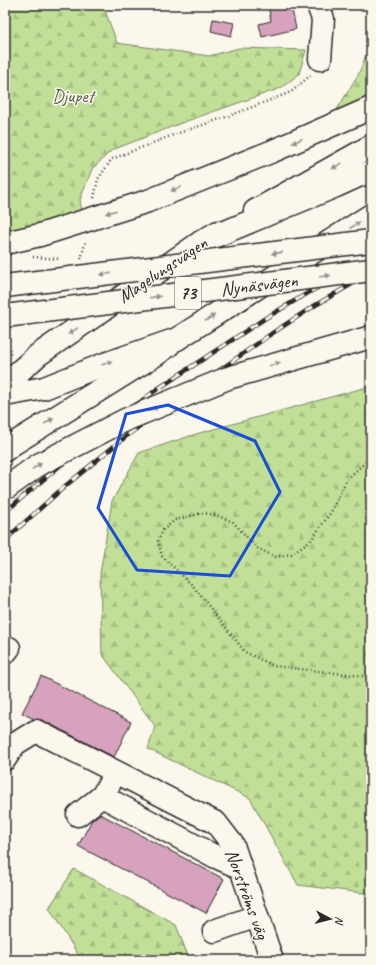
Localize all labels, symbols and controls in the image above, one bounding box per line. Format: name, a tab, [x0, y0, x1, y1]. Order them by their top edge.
park label: Djupet	[52, 84, 96, 108]
one-way arrow	[291, 138, 303, 144]
one-way arrow	[331, 162, 343, 169]
one-way arrow	[170, 187, 182, 193]
one-way arrow	[105, 210, 117, 216]
one-way arrow	[349, 222, 360, 229]
street label: Magelungsvägen	[113, 231, 212, 309]
one-way arrow	[271, 250, 283, 256]
street label: Nynäsvägen	[219, 268, 299, 302]
one-way arrow	[100, 271, 112, 277]
one-way arrow	[319, 273, 332, 279]
road number: 73	[175, 277, 201, 309]
one-way arrow	[149, 294, 161, 300]
one-way arrow	[204, 315, 216, 322]
one-way arrow	[67, 327, 78, 334]
one-way arrow	[101, 360, 113, 366]
one-way arrow	[270, 361, 282, 367]
one-way arrow	[148, 405, 160, 411]
one-way arrow	[43, 418, 55, 425]
one-way arrow	[31, 463, 43, 470]
street label: Norströms väg	[220, 846, 275, 944]
north arrow	[310, 899, 350, 939]
text: N	[332, 916, 347, 927]

